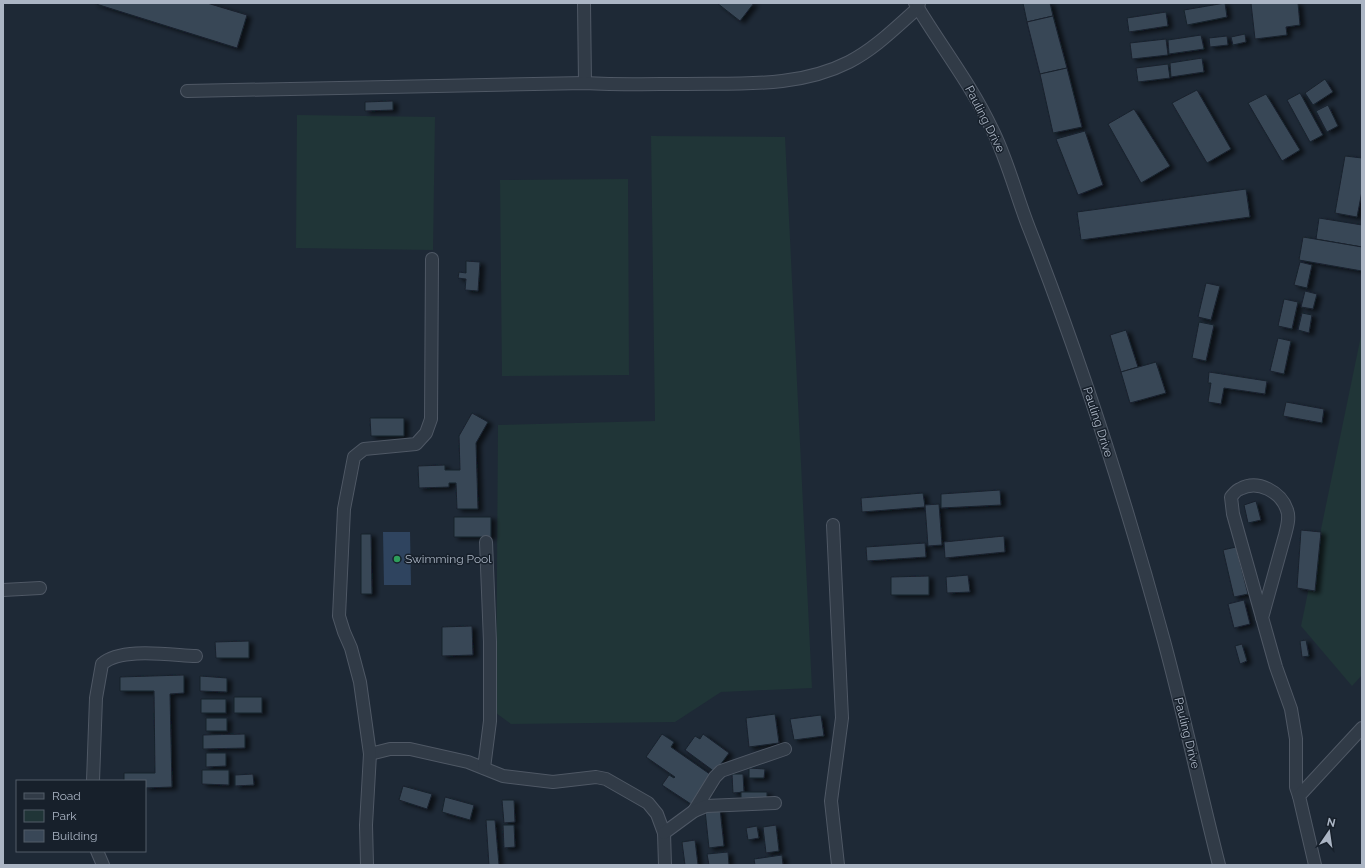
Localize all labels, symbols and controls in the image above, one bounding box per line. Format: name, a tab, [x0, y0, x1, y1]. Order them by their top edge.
street label: Pauling Drive	[962, 83, 1008, 155]
street label: Pauling Drive	[1080, 385, 1116, 459]
place label: Swimming Pool	[405, 552, 492, 566]
marker: Swimming Pool	[392, 554, 402, 564]
street label: Pauling Drive	[1171, 696, 1203, 770]
legend	[16, 780, 146, 852]
text: Road	[52, 789, 81, 803]
text: Park	[52, 809, 77, 823]
north arrow	[1309, 812, 1349, 852]
text: N	[1326, 815, 1337, 830]
text: Building	[52, 829, 98, 843]

